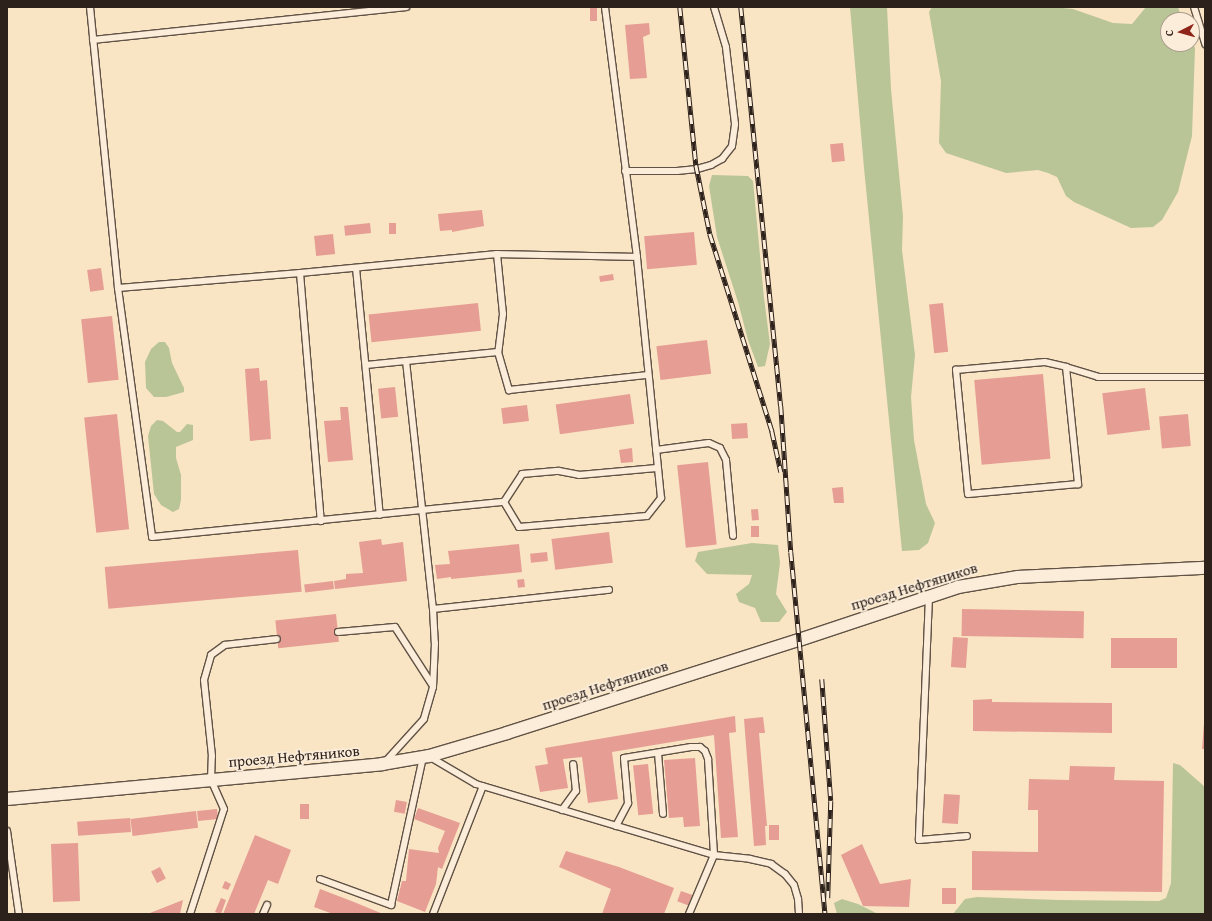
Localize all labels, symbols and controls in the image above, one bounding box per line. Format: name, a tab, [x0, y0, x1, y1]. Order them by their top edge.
north arrow	[1160, 12, 1200, 52]
text: С	[1161, 29, 1177, 37]
street label: проезд Нефтяников	[848, 558, 980, 614]
street label: проезд Нефтяников	[540, 656, 670, 714]
street label: проезд Нефтяников	[228, 741, 360, 771]

